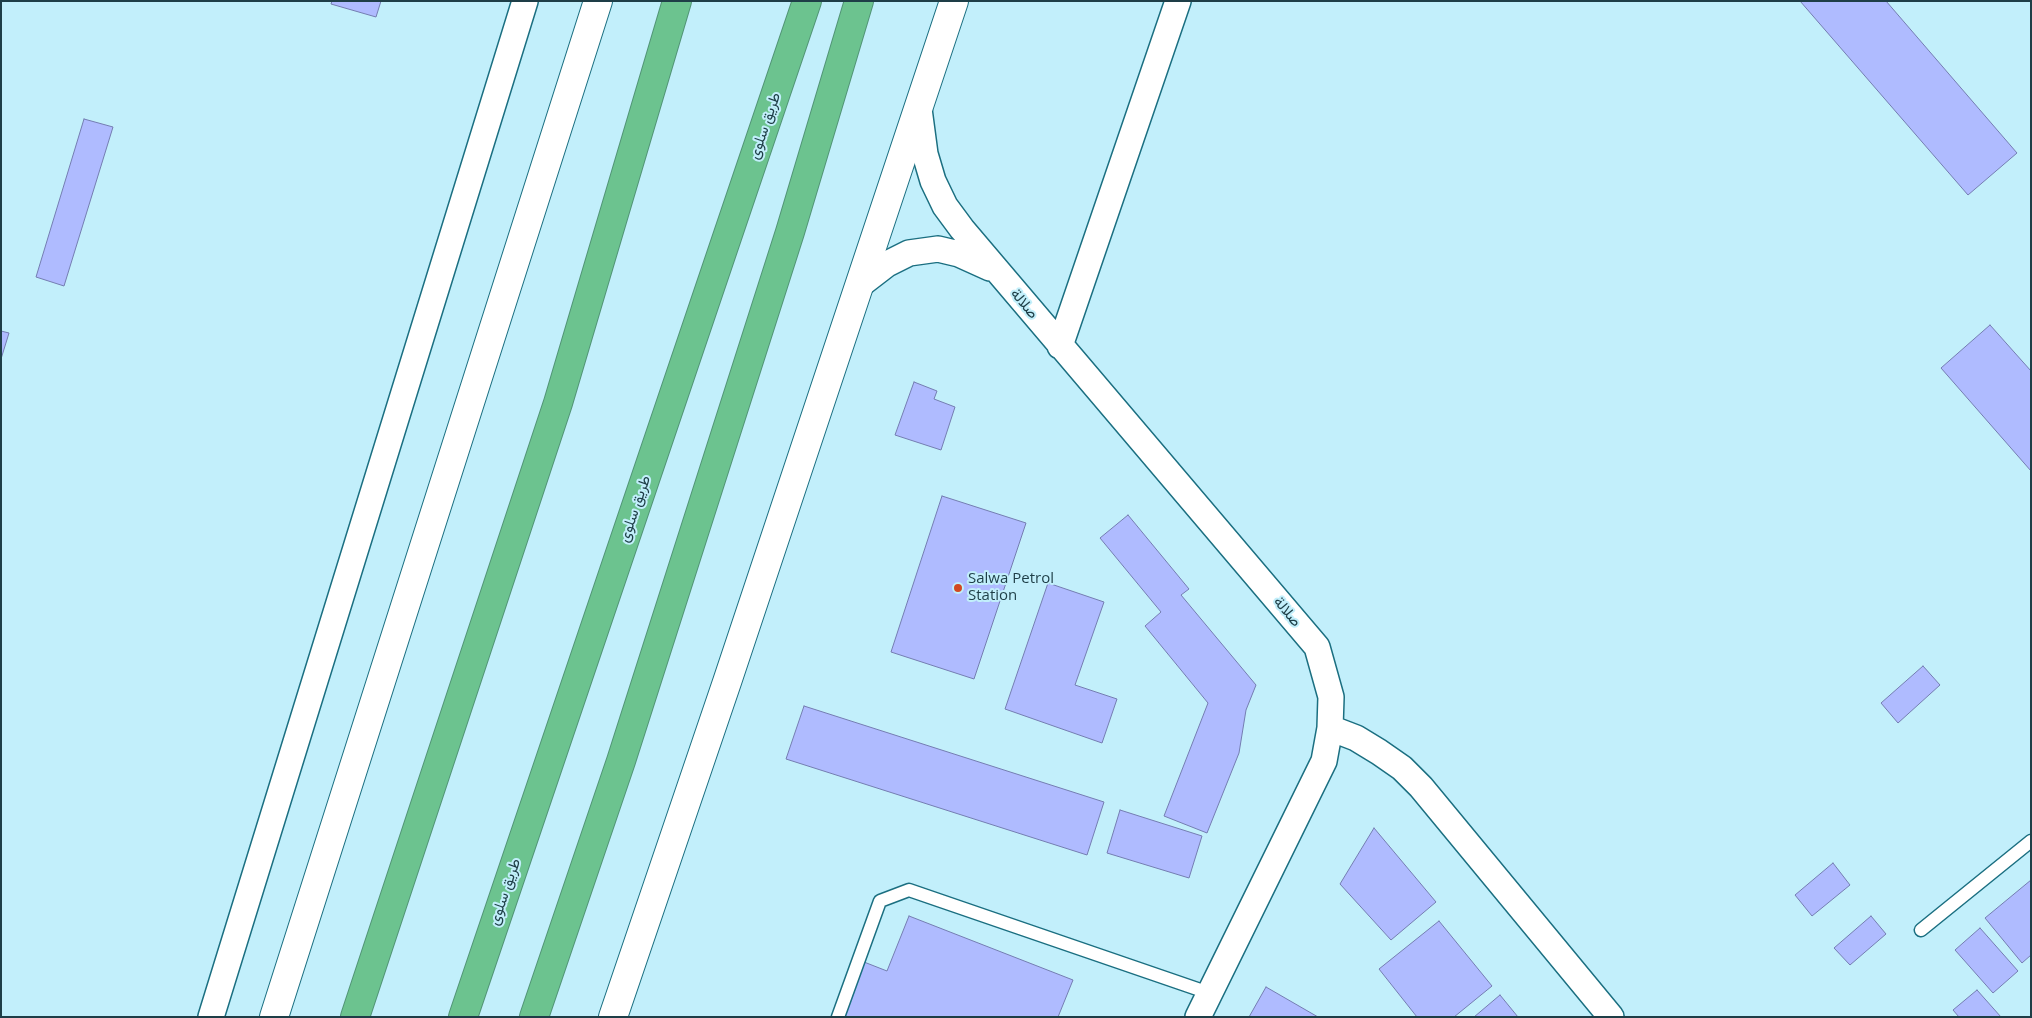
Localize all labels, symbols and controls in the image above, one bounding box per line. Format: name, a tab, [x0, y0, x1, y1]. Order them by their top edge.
street label: طريق سلوى	[745, 90, 785, 162]
street label: صلالة	[1006, 285, 1042, 323]
street label: طريق سلوى	[615, 473, 655, 545]
place label: Salwa Petrol Station	[968, 570, 1054, 605]
marker: Salwa Petrol Station	[952, 582, 964, 594]
street label: صلالة	[1269, 593, 1305, 631]
street label: طريق سلوى	[485, 856, 525, 928]

